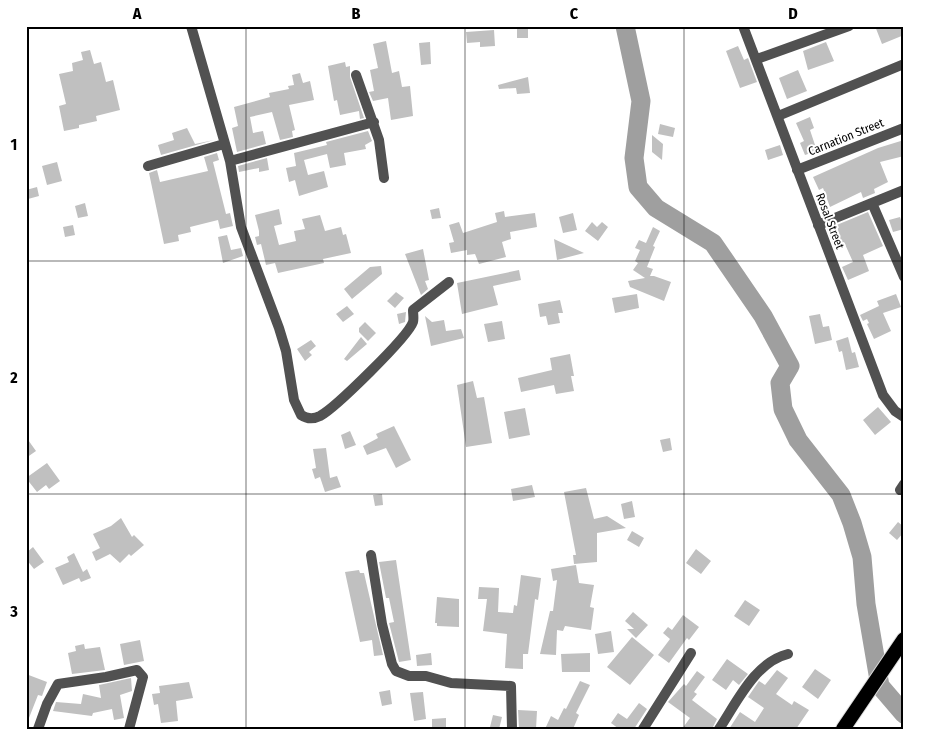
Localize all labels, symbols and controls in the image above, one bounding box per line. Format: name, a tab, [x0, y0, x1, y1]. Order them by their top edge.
text: A	[132, 4, 142, 23]
text: B	[352, 4, 361, 23]
text: C	[570, 4, 579, 23]
text: D	[788, 4, 798, 23]
street label: Carnation Street	[806, 115, 886, 159]
text: 1	[11, 135, 17, 154]
street label: Rosal Street	[813, 191, 847, 251]
text: 2	[9, 368, 18, 387]
text: 3	[9, 602, 18, 621]

